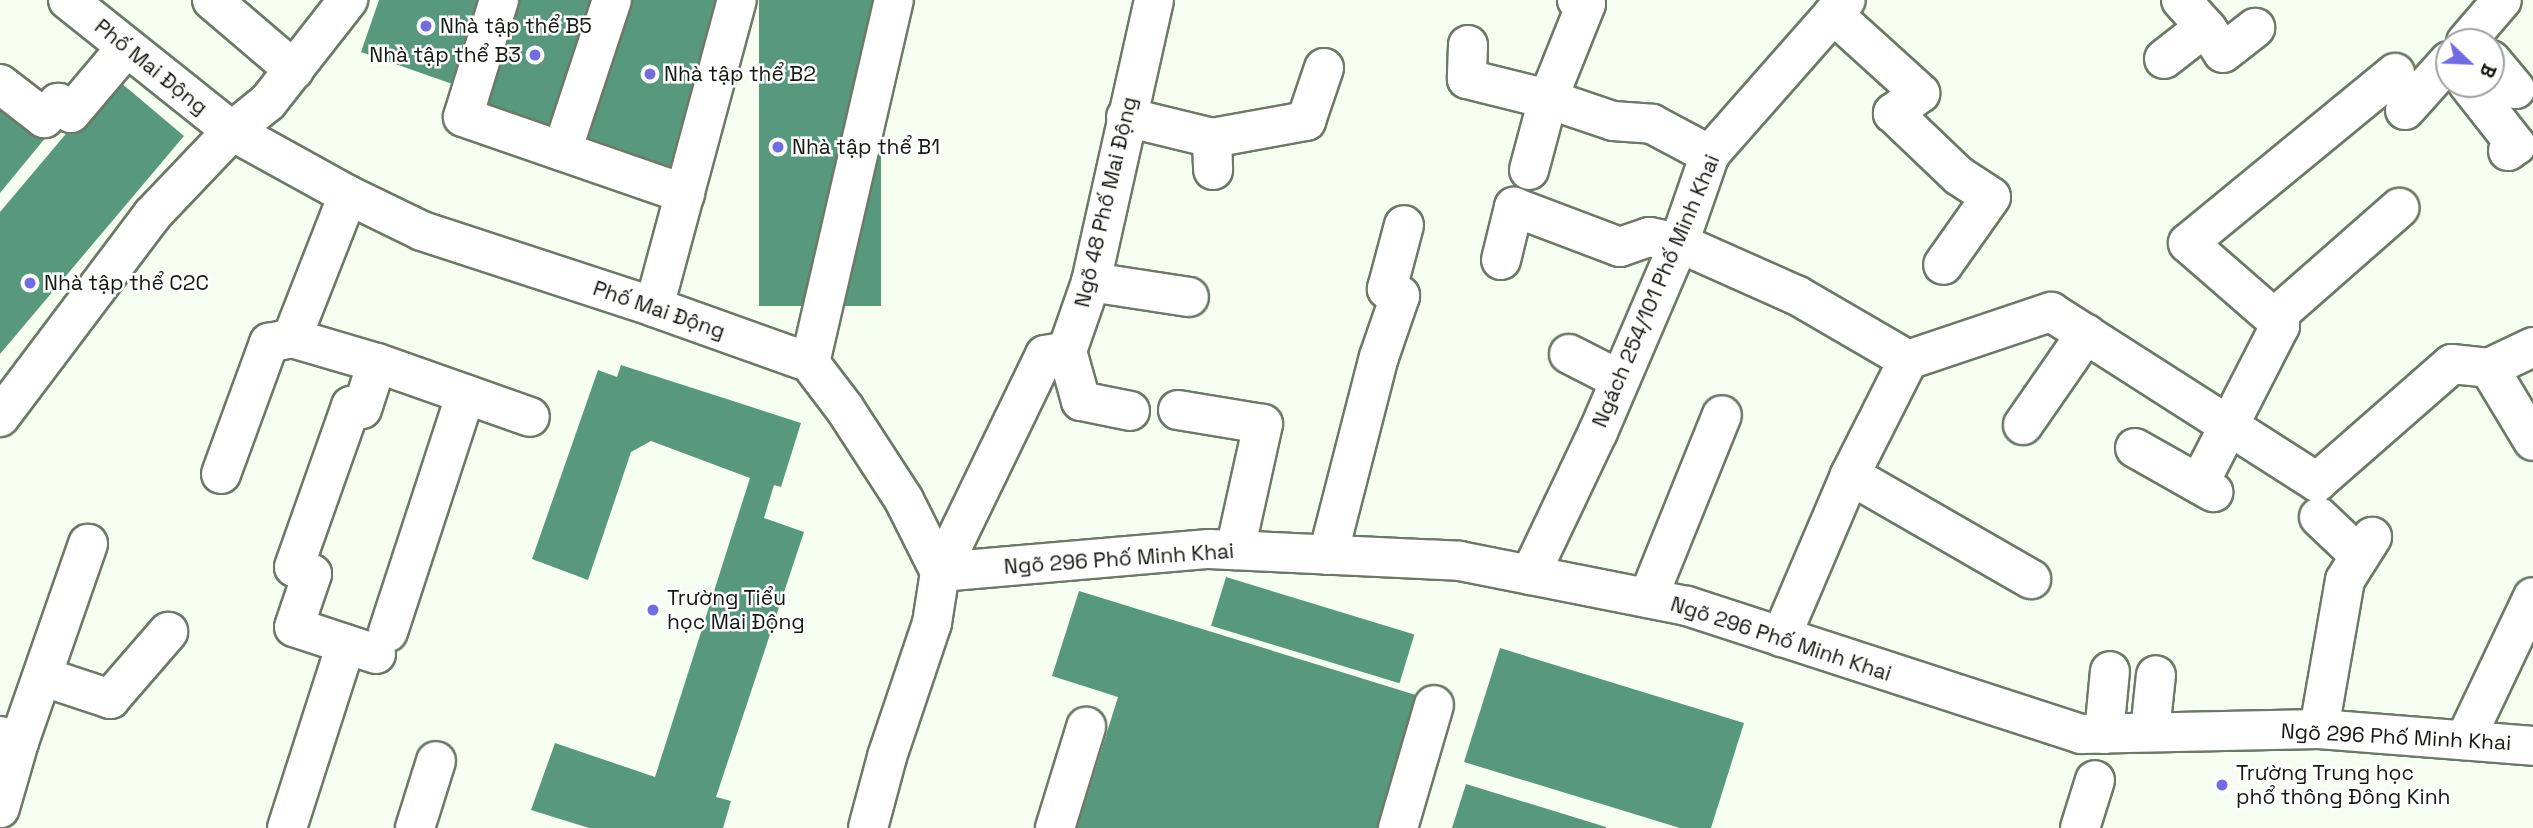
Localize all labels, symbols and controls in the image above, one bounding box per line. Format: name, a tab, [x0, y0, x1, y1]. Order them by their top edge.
place label: Nhà tập thể B5	[440, 13, 592, 39]
street label: Phố Mai Động	[89, 14, 213, 120]
marker: Nhà tập thể B5	[418, 18, 434, 34]
north arrow	[2435, 28, 2505, 98]
place label: Nhà tập thể B3	[369, 42, 521, 68]
marker: Nhà tập thể B3	[527, 47, 543, 63]
text: B	[2474, 60, 2502, 81]
place label: Nhà tập thể B2	[664, 61, 816, 87]
marker: Nhà tập thể B2	[642, 66, 658, 82]
street label: Ngõ 48 Phố Mai Động	[1070, 94, 1142, 310]
place label: Nhà tập thể B1	[792, 134, 940, 160]
marker: Nhà tập thể B1	[770, 139, 786, 155]
street label: Ngách 254/101 Phố Minh Khai	[1587, 151, 1725, 431]
place label: Nhà tập thể C2C	[44, 270, 209, 296]
marker: Nhà tập thể C2C	[22, 275, 38, 291]
street label: Phố Mai Động	[590, 276, 728, 344]
street label: Ngõ 296 Phố Minh Khai	[1003, 538, 1235, 580]
place label: Trường Tiểu học Mai Động	[667, 585, 805, 635]
street label: Ngõ 296 Phố Minh Khai	[1667, 591, 1895, 687]
marker: Trường Tiểu học Mai Động	[645, 602, 661, 618]
street label: Ngõ 296 Phố Minh Khai	[2280, 718, 2512, 756]
place label: Trường Trung học phổ thông Đông Kinh	[2236, 760, 2450, 810]
marker: Trường Trung học phổ thông Đông Kinh	[2214, 777, 2230, 793]

